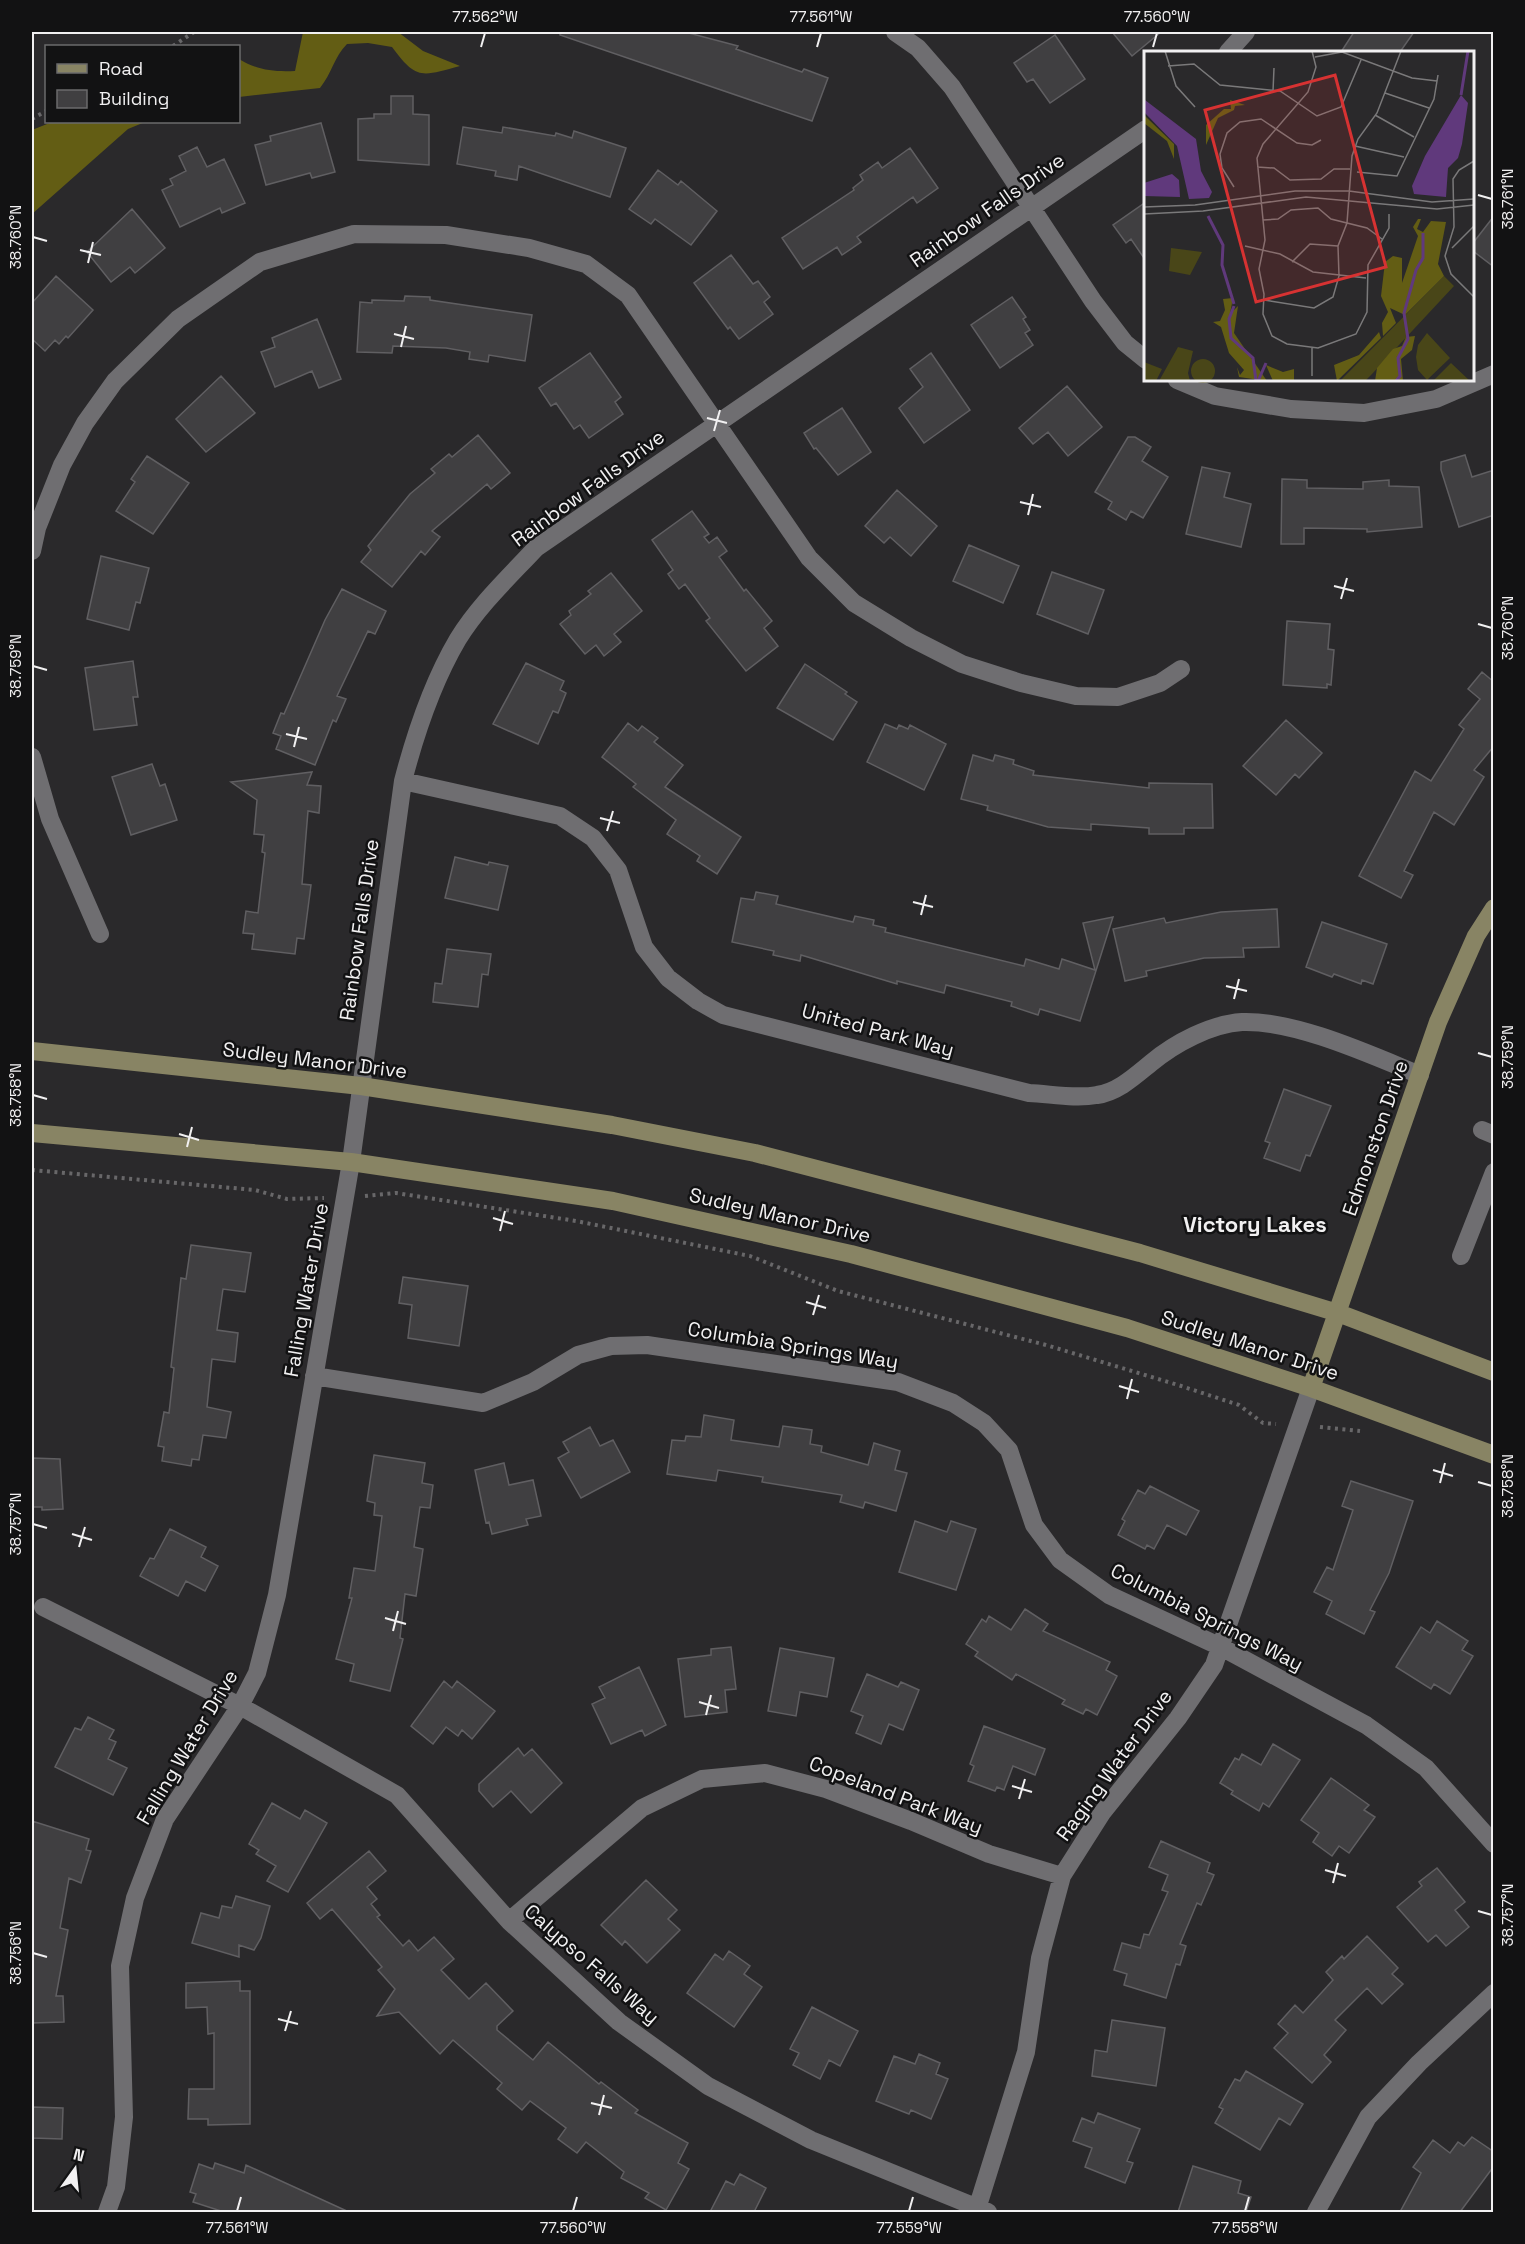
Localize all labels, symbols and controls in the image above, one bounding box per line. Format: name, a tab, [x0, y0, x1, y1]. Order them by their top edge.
text: 77.562°W	[452, 7, 518, 26]
text: 77.561°W	[790, 7, 852, 26]
text: 77.560°W	[1124, 7, 1190, 26]
legend	[45, 45, 240, 123]
inset map	[1144, 51, 1474, 381]
text: Road	[99, 57, 143, 80]
text: Building	[99, 87, 169, 110]
street label: Rainbow Falls Drive	[905, 147, 1069, 273]
text: 38.761°N	[1498, 168, 1517, 230]
text: 38.760°N	[6, 205, 25, 269]
street label: Rainbow Falls Drive	[506, 424, 670, 552]
text: 38.760°N	[1498, 596, 1517, 660]
text: 38.759°N	[6, 634, 25, 698]
street label: Rainbow Falls Drive	[333, 838, 385, 1022]
street label: United Park Way	[799, 997, 957, 1063]
text: 38.759°N	[1498, 1025, 1517, 1089]
street label: Sudley Manor Drive	[221, 1036, 409, 1084]
street label: Edmonston Drive	[1336, 1057, 1414, 1219]
text: 38.758°N	[6, 1063, 25, 1127]
street label: Sudley Manor Drive	[687, 1181, 873, 1249]
street label: Falling Water Drive	[278, 1201, 334, 1379]
district label: Victory Lakes	[1183, 1210, 1327, 1238]
street label: Sudley Manor Drive	[1158, 1304, 1342, 1386]
street label: Columbia Springs Way	[686, 1316, 900, 1374]
text: 38.758°N	[1498, 1454, 1517, 1518]
text: 38.757°N	[6, 1492, 25, 1556]
street label: Columbia Springs Way	[1106, 1557, 1308, 1677]
street label: Falling Water Drive	[130, 1665, 244, 1829]
street label: Raging Water Drive	[1050, 1684, 1178, 1846]
street label: Copeland Park Way	[805, 1750, 987, 1840]
text: 38.757°N	[1498, 1883, 1517, 1947]
street label: Calypso Falls Way	[519, 1898, 665, 2030]
text: 38.756°N	[6, 1921, 25, 1985]
north arrow	[45, 2139, 105, 2199]
text: N	[71, 2143, 87, 2167]
text: 77.561°W	[206, 2218, 268, 2237]
text: 77.560°W	[540, 2218, 606, 2237]
text: 77.559°W	[876, 2218, 942, 2237]
text: 77.558°W	[1212, 2218, 1278, 2237]

